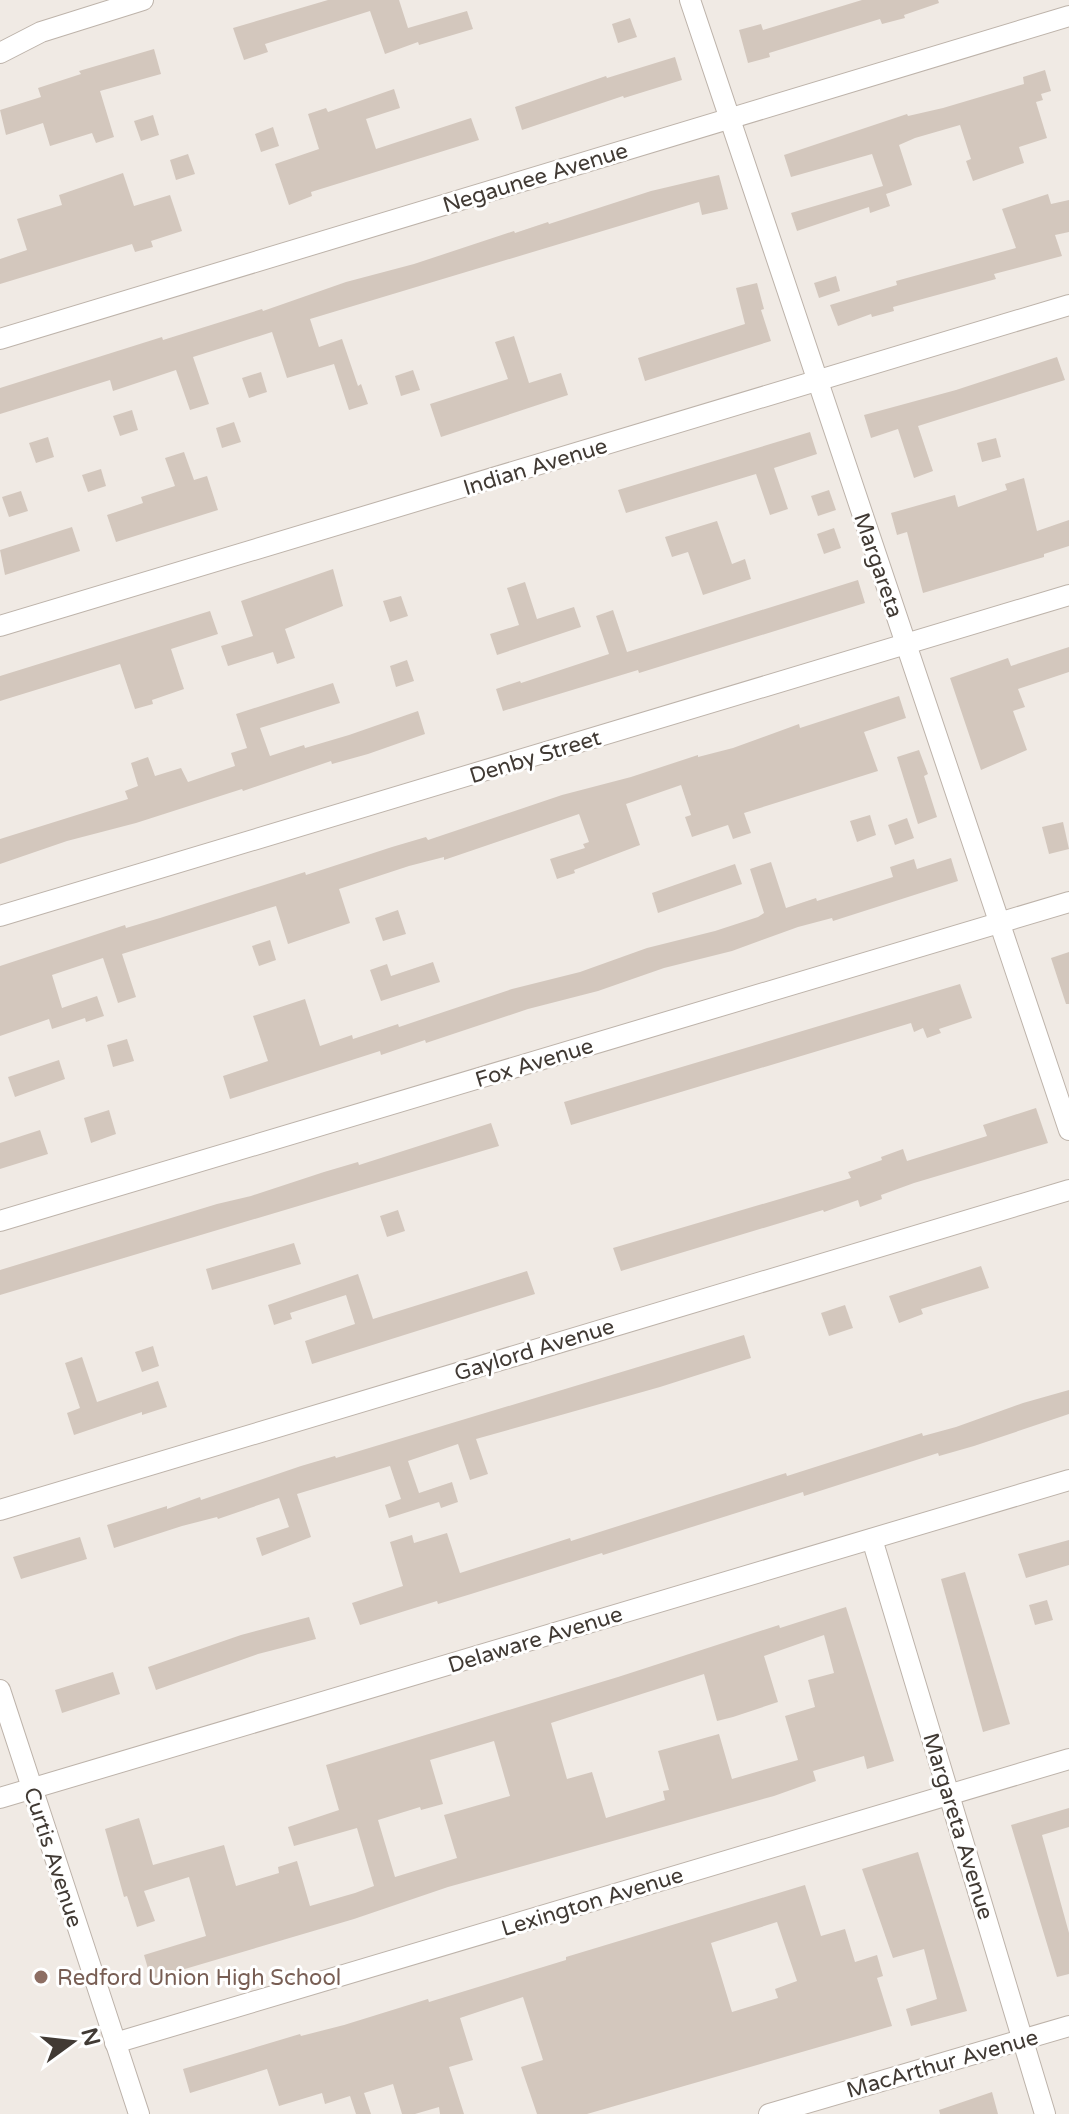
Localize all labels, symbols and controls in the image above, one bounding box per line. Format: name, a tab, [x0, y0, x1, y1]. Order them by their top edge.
street label: Negaunee Avenue	[440, 137, 631, 218]
street label: Indian Avenue	[460, 433, 610, 501]
street label: Margareta	[848, 509, 908, 621]
street label: Denby Street	[466, 725, 604, 789]
street label: Fox Avenue	[472, 1033, 596, 1093]
street label: Gaylord Avenue	[451, 1313, 617, 1387]
street label: Delaware Avenue	[445, 1601, 626, 1679]
street label: Margareta Avenue	[917, 1730, 999, 1923]
street label: Curtis Avenue	[18, 1784, 88, 1931]
street label: Lexington Avenue	[498, 1862, 687, 1942]
place label: Redford Union High School	[57, 1965, 341, 1991]
marker: Redford Union High School	[32, 1968, 50, 1986]
north arrow	[32, 2002, 112, 2082]
street label: MacArthur Avenue	[844, 2024, 1041, 2104]
text: N	[76, 2025, 105, 2049]

